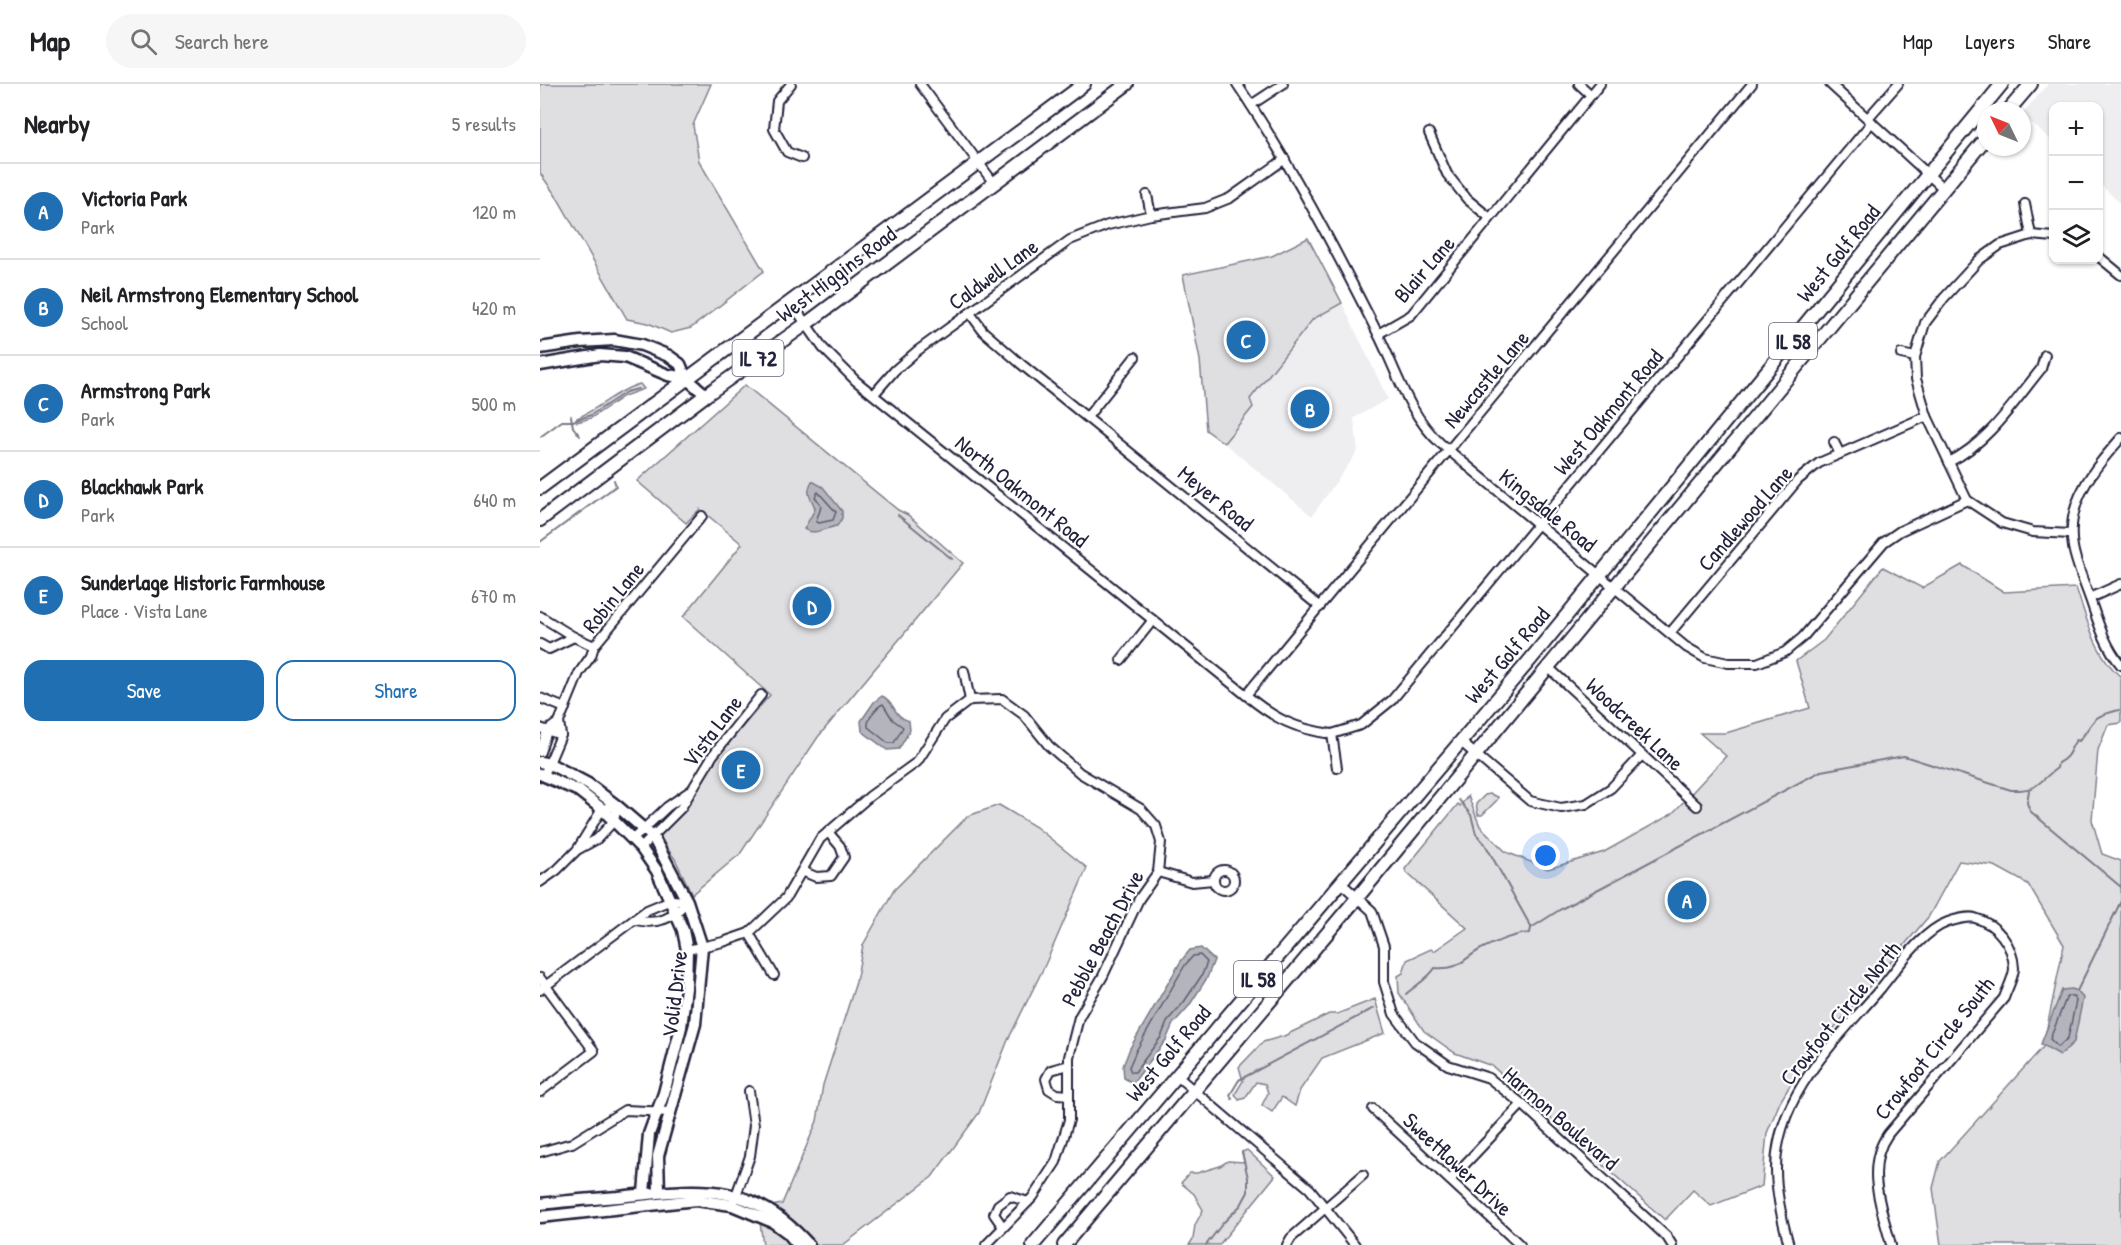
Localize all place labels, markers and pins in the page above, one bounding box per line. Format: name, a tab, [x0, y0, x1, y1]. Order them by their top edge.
pin: C	[1226, 318, 1266, 362]
pin: B	[1290, 386, 1330, 432]
pin: D	[792, 584, 832, 628]
pin: E	[722, 748, 760, 792]
pin: A	[1668, 878, 1706, 922]

